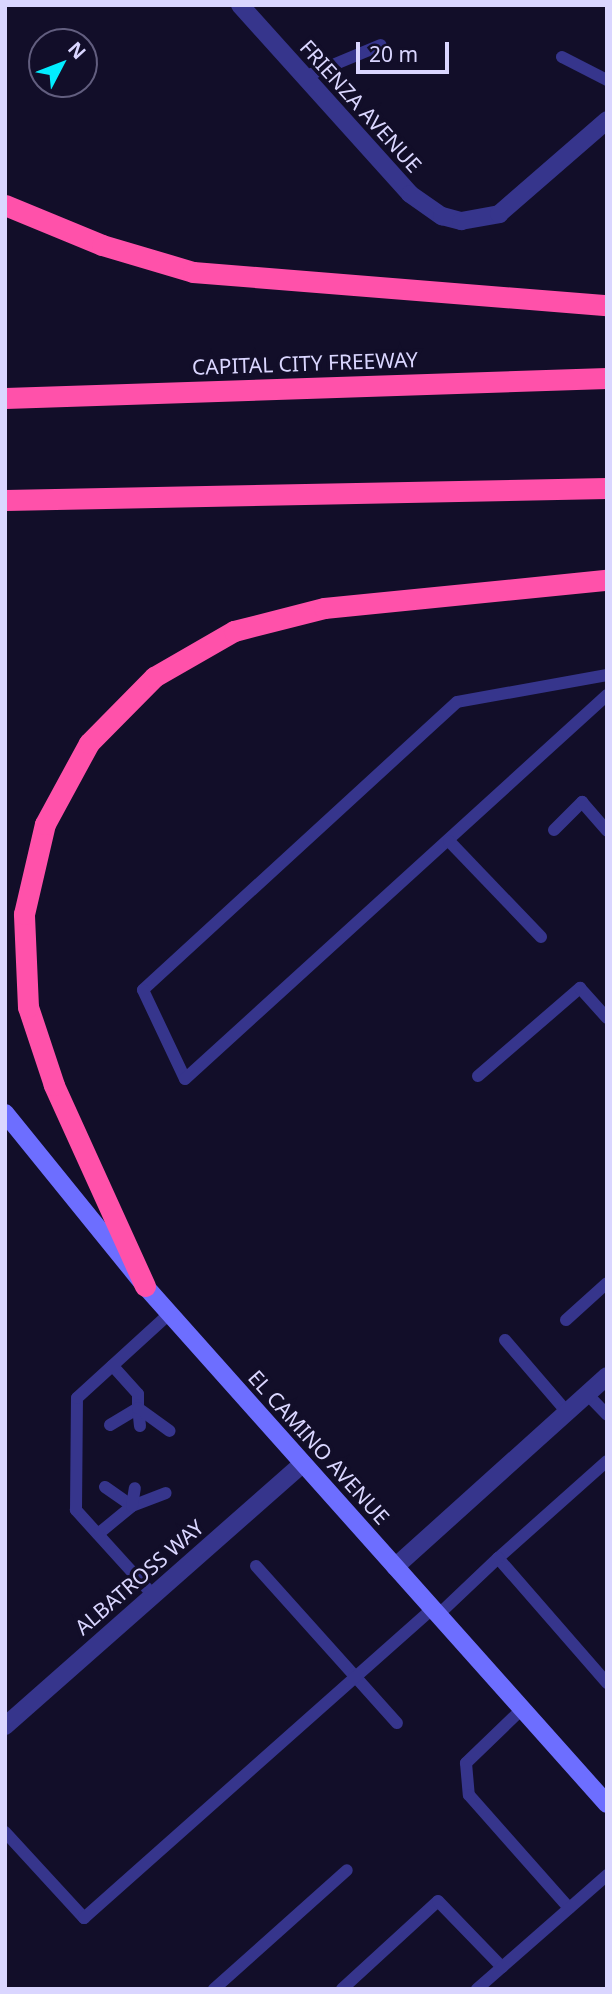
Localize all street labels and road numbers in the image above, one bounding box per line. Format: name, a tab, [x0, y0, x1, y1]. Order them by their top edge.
street label: FRIENZA AVENUE	[295, 35, 427, 177]
street label: CAPITAL CITY FREEWAY	[192, 346, 418, 380]
street label: EL CAMINO AVENUE	[243, 1365, 395, 1529]
street label: ALBATROSS WAY	[69, 1514, 209, 1640]

